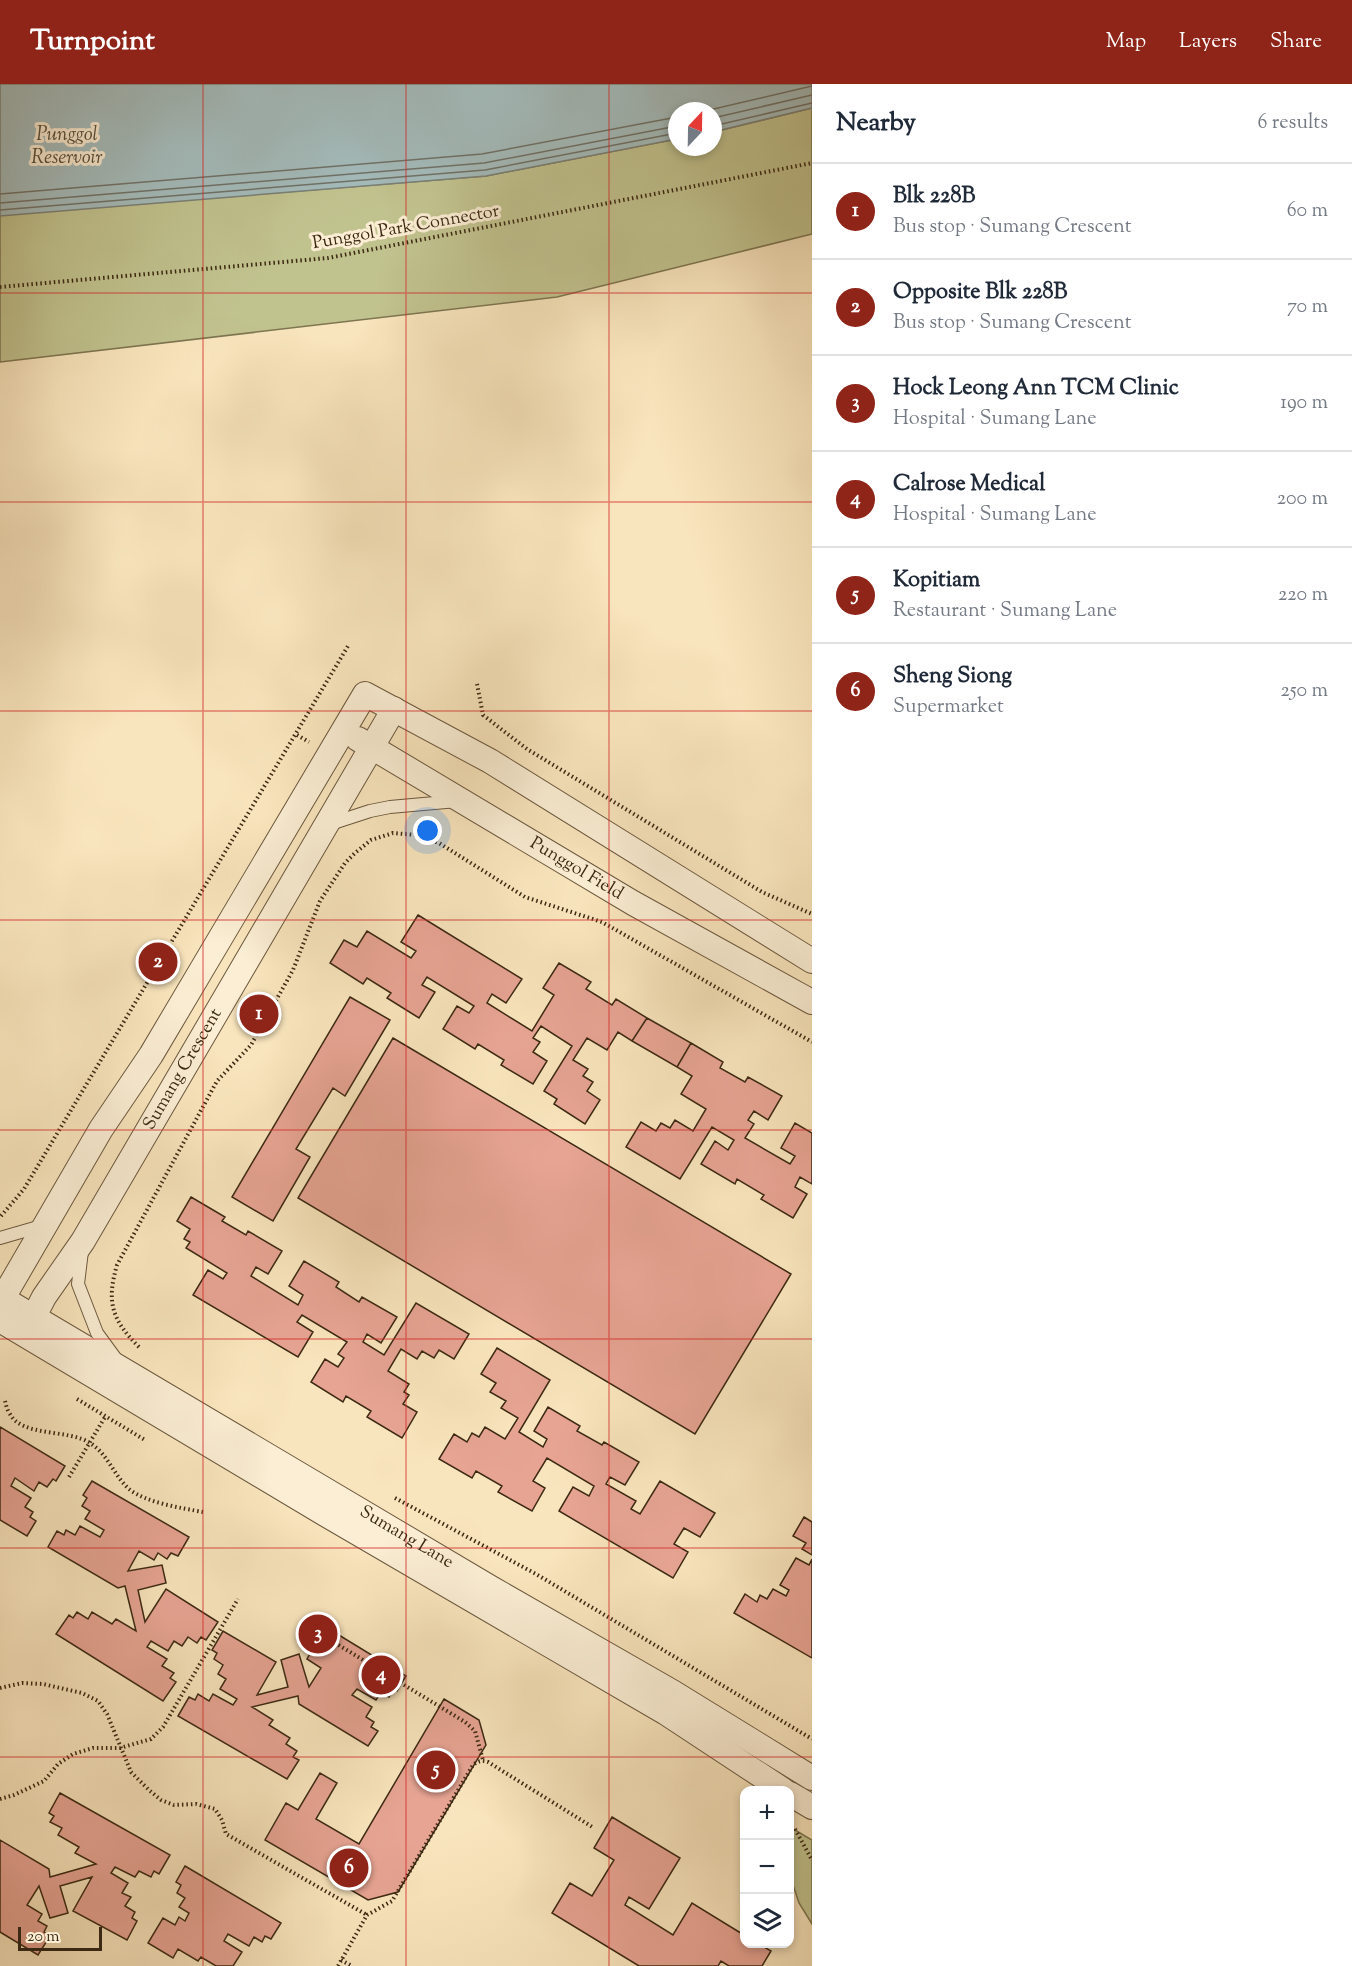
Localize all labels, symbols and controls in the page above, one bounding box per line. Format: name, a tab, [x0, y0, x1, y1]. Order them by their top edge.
text: Turnpoint	[30, 22, 155, 62]
text: Map	[1106, 27, 1146, 57]
text: Layers	[1179, 27, 1237, 57]
text: Share	[1270, 27, 1322, 57]
north arrow	[668, 102, 722, 156]
text: Nearby	[836, 105, 916, 142]
text: 6 results	[1258, 109, 1328, 138]
water label: Punggol Reservoir	[31, 121, 103, 173]
text: Blk 228B	[893, 181, 975, 213]
text: 1	[852, 197, 859, 226]
text: 60 m	[1287, 197, 1328, 226]
street label: Punggol Park Connector	[311, 199, 502, 257]
text: Bus stop · Sumang Crescent	[893, 213, 1132, 242]
text: Opposite Blk 228B	[893, 277, 1067, 309]
text: 2	[851, 293, 860, 322]
text: 70 m	[1287, 293, 1328, 322]
text: Bus stop · Sumang Crescent	[893, 309, 1132, 338]
text: Hock Leong Ann TCM Clinic	[893, 373, 1179, 405]
text: 3	[851, 389, 860, 418]
text: 190 m	[1280, 389, 1328, 418]
text: Hospital · Sumang Lane	[893, 405, 1097, 434]
text: Calrose Medical	[893, 469, 1045, 501]
text: 4	[850, 485, 861, 514]
text: 200 m	[1277, 485, 1328, 514]
text: Hospital · Sumang Lane	[893, 501, 1097, 530]
text: Kopitiam	[893, 565, 980, 597]
text: 5	[852, 581, 859, 610]
text: 220 m	[1278, 581, 1328, 610]
text: Restaurant · Sumang Lane	[893, 597, 1117, 626]
text: Sheng Siong	[893, 661, 1012, 693]
text: 6	[851, 677, 860, 706]
text: 250 m	[1280, 677, 1328, 706]
text: Supermarket	[893, 693, 1004, 722]
your location	[413, 816, 442, 845]
street label: Punggol Field	[524, 831, 628, 907]
pin: 2	[138, 940, 178, 984]
pin: 1	[240, 992, 278, 1036]
street label: Sumang Crescent	[137, 1004, 229, 1135]
street label: Sumang Lane	[354, 1500, 458, 1576]
pin: 3	[298, 1612, 338, 1656]
pin: 4	[362, 1652, 400, 1698]
pin: 5	[416, 1748, 456, 1792]
map controls	[740, 1786, 794, 1948]
button: +	[740, 1786, 794, 1840]
button: −	[740, 1840, 794, 1894]
pin: 6	[330, 1846, 368, 1890]
button: layers	[740, 1894, 794, 1948]
scale bar	[18, 1924, 102, 1952]
text: 20 m	[27, 1926, 60, 1949]

